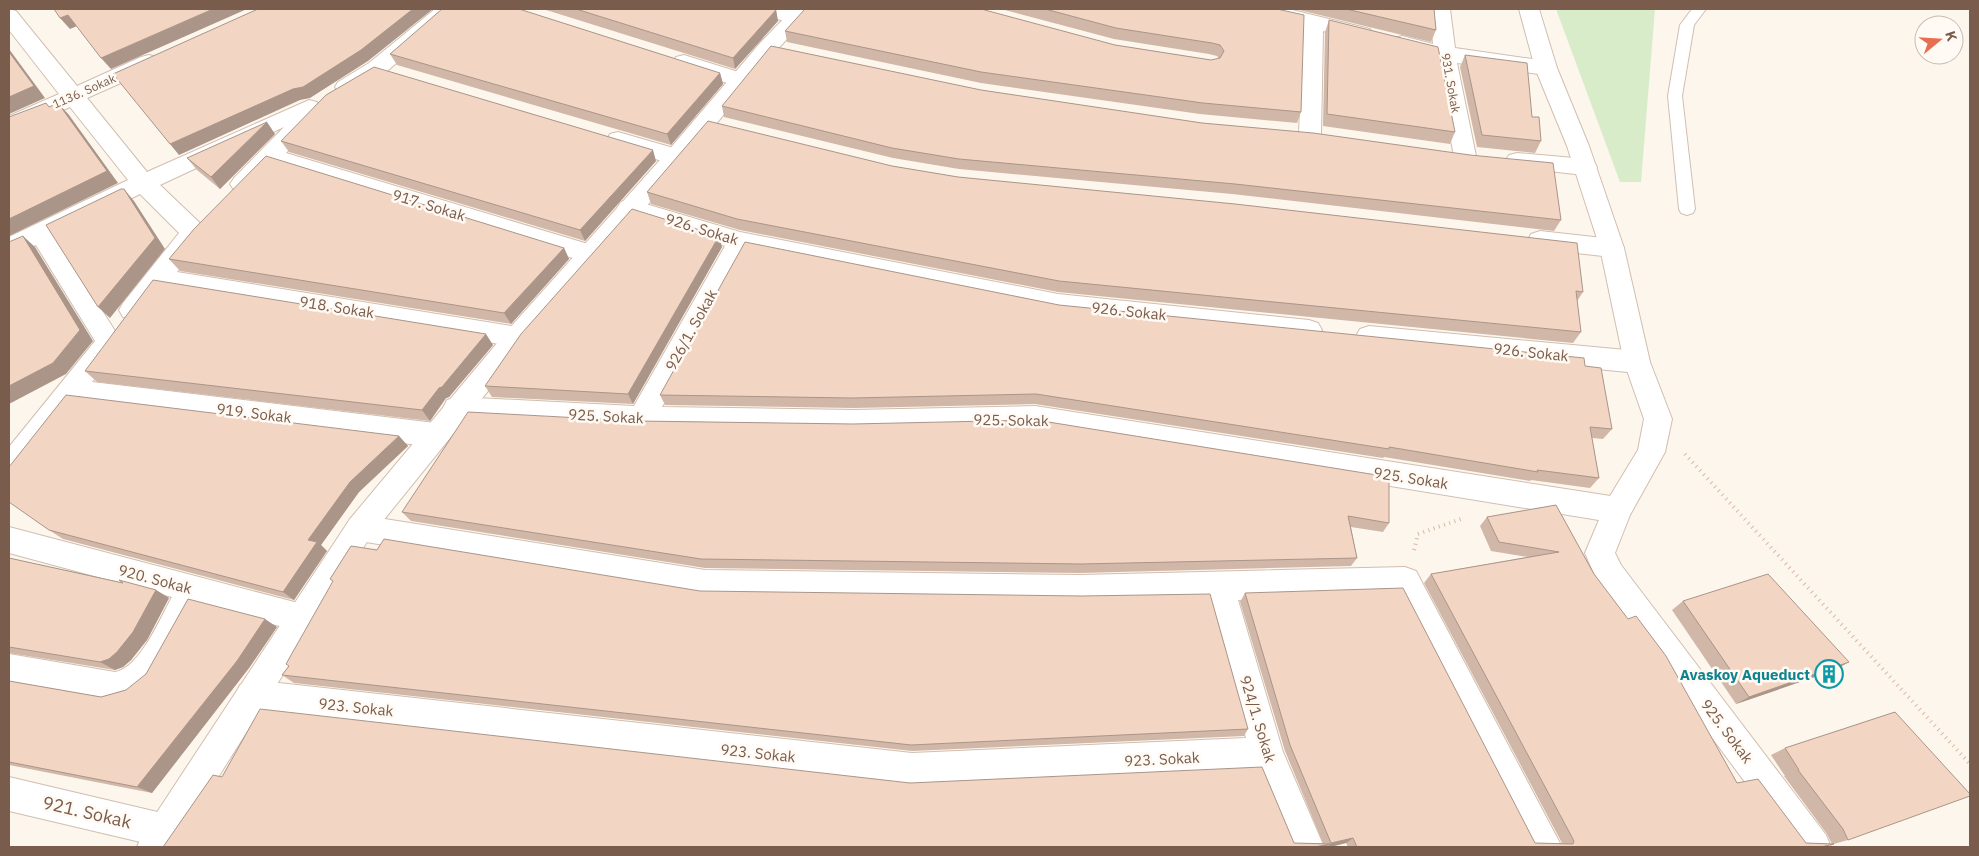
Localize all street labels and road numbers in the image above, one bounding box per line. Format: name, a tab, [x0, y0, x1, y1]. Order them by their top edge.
street label: 931. Sokak	[1438, 52, 1464, 115]
street label: 1136. Sokak	[50, 70, 119, 112]
street label: 917. Sokak	[390, 185, 468, 225]
street label: 926. Sokak	[663, 209, 741, 249]
street label: 926/1. Sokak	[661, 286, 721, 374]
street label: 918. Sokak	[298, 292, 376, 322]
street label: 926. Sokak	[1090, 298, 1168, 324]
street label: 926. Sokak	[1492, 339, 1570, 365]
street label: 919. Sokak	[215, 399, 293, 427]
street label: 925. Sokak	[568, 405, 644, 427]
street label: 925. Sokak	[973, 410, 1049, 430]
street label: 925. Sokak	[1372, 463, 1450, 493]
street label: 920. Sokak	[116, 560, 194, 598]
street label: 924/1. Sokak	[1236, 673, 1280, 765]
street label: 923. Sokak	[317, 694, 395, 720]
street label: 925. Sokak	[1697, 695, 1757, 767]
street label: 923. Sokak	[719, 740, 797, 766]
street label: 923. Sokak	[1124, 748, 1200, 770]
street label: 921. Sokak	[40, 791, 134, 834]

